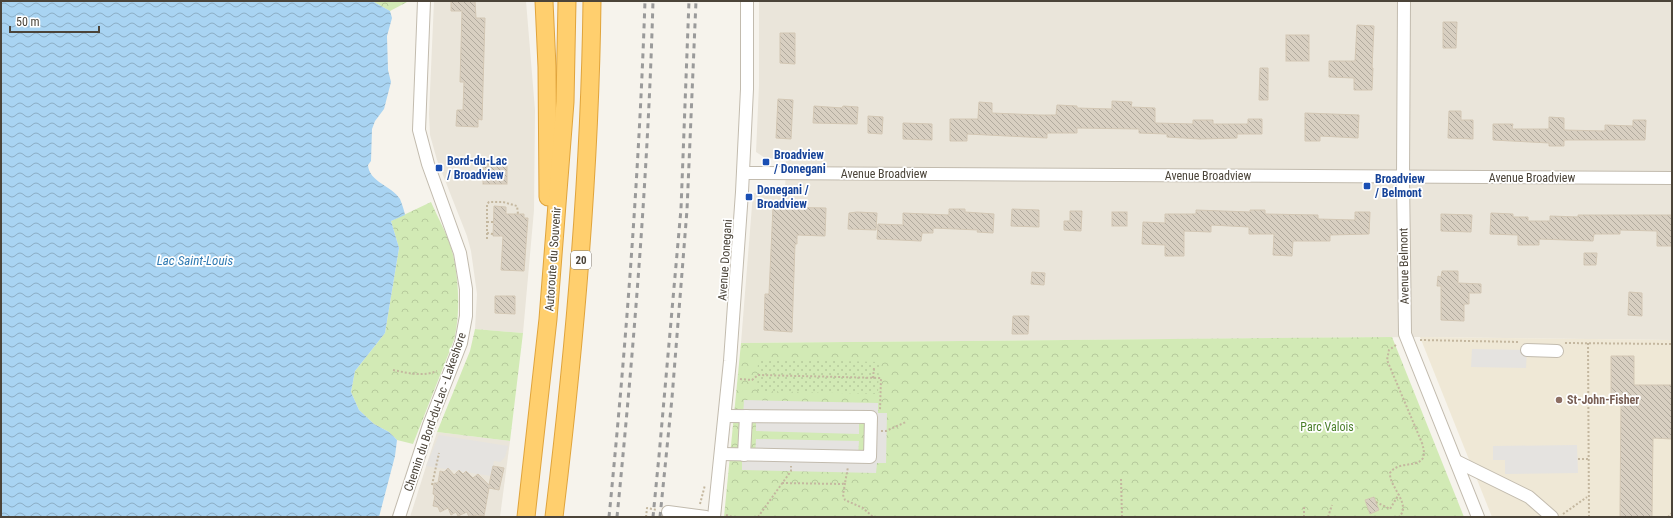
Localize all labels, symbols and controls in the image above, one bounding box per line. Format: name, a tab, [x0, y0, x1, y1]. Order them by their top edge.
scale bar	[10, 8, 99, 34]
text: 50 m	[16, 15, 40, 29]
place label: Broadview / Donegani	[774, 148, 826, 176]
place label: Bord-du-Lac / Broadview	[447, 154, 507, 182]
marker: Broadview / Donegani	[761, 157, 771, 167]
marker: Bord-du-Lac / Broadview	[434, 163, 444, 173]
street label: Avenue Broadview	[841, 167, 927, 181]
street label: Avenue Broadview	[1165, 169, 1251, 183]
street label: Avenue Broadview	[1489, 171, 1575, 185]
place label: Broadview / Belmont	[1375, 172, 1425, 200]
marker: Broadview / Belmont	[1362, 181, 1372, 191]
place label: Donegani / Broadview	[757, 183, 809, 211]
marker: Donegani / Broadview	[744, 192, 754, 202]
street label: Autoroute du Souvenir	[542, 206, 564, 312]
street label: Avenue Donegani	[715, 219, 735, 301]
street label: Avenue Belmont	[1396, 227, 1412, 304]
road number: 20	[571, 251, 591, 269]
water label: Lac Saint-Louis	[157, 253, 233, 268]
street label: Chemin du Bord-du-Lac - Lakeshore	[401, 330, 469, 493]
place label: St-John-Fisher	[1567, 393, 1639, 407]
marker: St-John-Fisher	[1554, 395, 1564, 405]
park label: Parc Valois	[1300, 420, 1354, 434]

